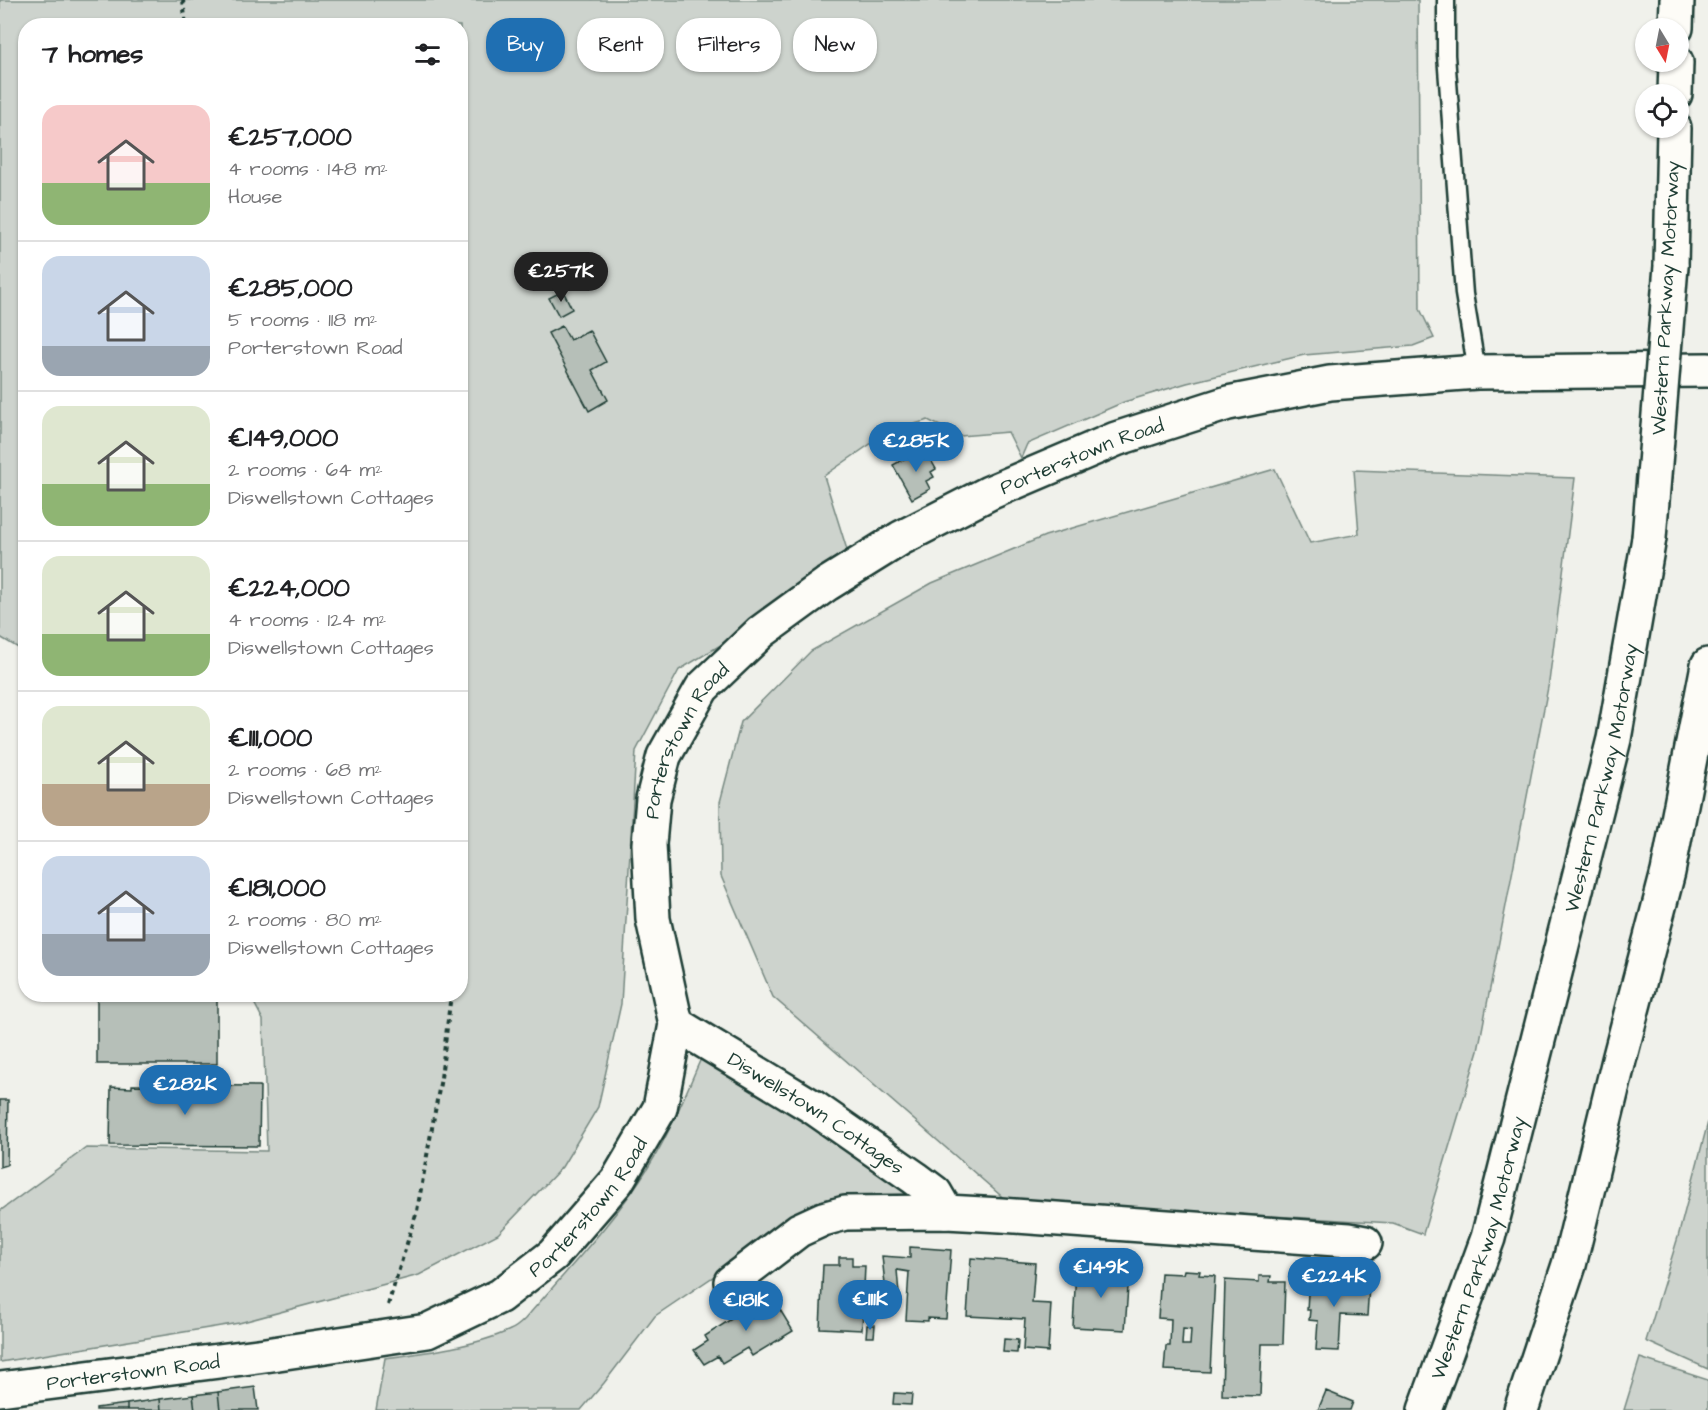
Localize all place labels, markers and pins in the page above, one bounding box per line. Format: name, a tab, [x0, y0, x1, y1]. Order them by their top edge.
pin: €257K	[519, 252, 603, 303]
pin: €285K	[874, 422, 958, 473]
pin: €282K	[143, 1065, 227, 1116]
pin: €149K	[1059, 1248, 1143, 1299]
pin: €224K	[1292, 1257, 1376, 1308]
pin: €111K	[828, 1280, 912, 1331]
pin: €181K	[704, 1281, 788, 1332]

